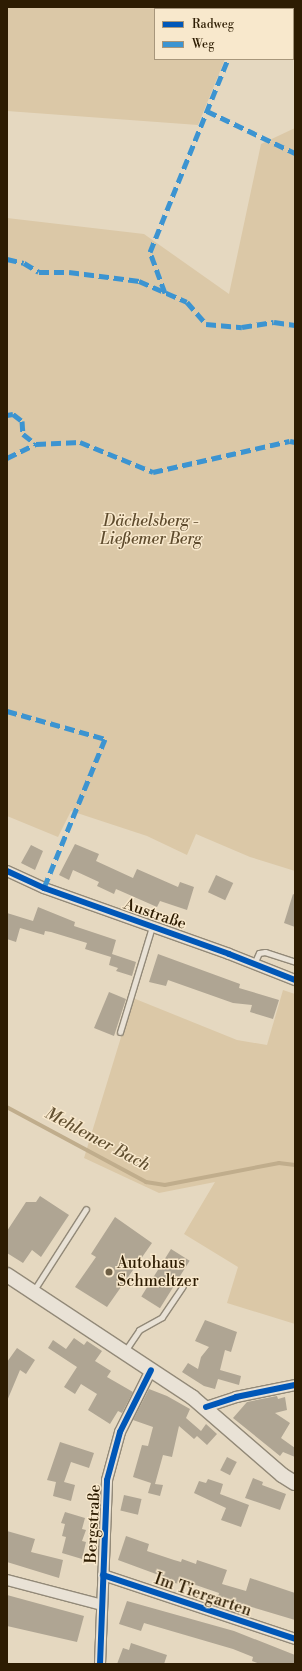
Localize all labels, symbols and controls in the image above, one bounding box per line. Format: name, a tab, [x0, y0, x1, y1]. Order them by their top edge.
legend	[154, 8, 294, 60]
text: Radweg	[192, 17, 234, 32]
text: Weg	[192, 37, 214, 52]
park label: Dächelsberg - Ließemer Berg	[100, 511, 202, 549]
street label: Austraße	[121, 894, 189, 934]
water label: Mehlemer Bach	[41, 1104, 153, 1176]
place label: Autohaus Schmeltzer	[117, 1253, 199, 1291]
marker: Autohaus Schmeltzer	[104, 1267, 114, 1277]
street label: Bergstraße	[81, 1484, 105, 1564]
street label: Im Tiergarten	[152, 1569, 254, 1621]

